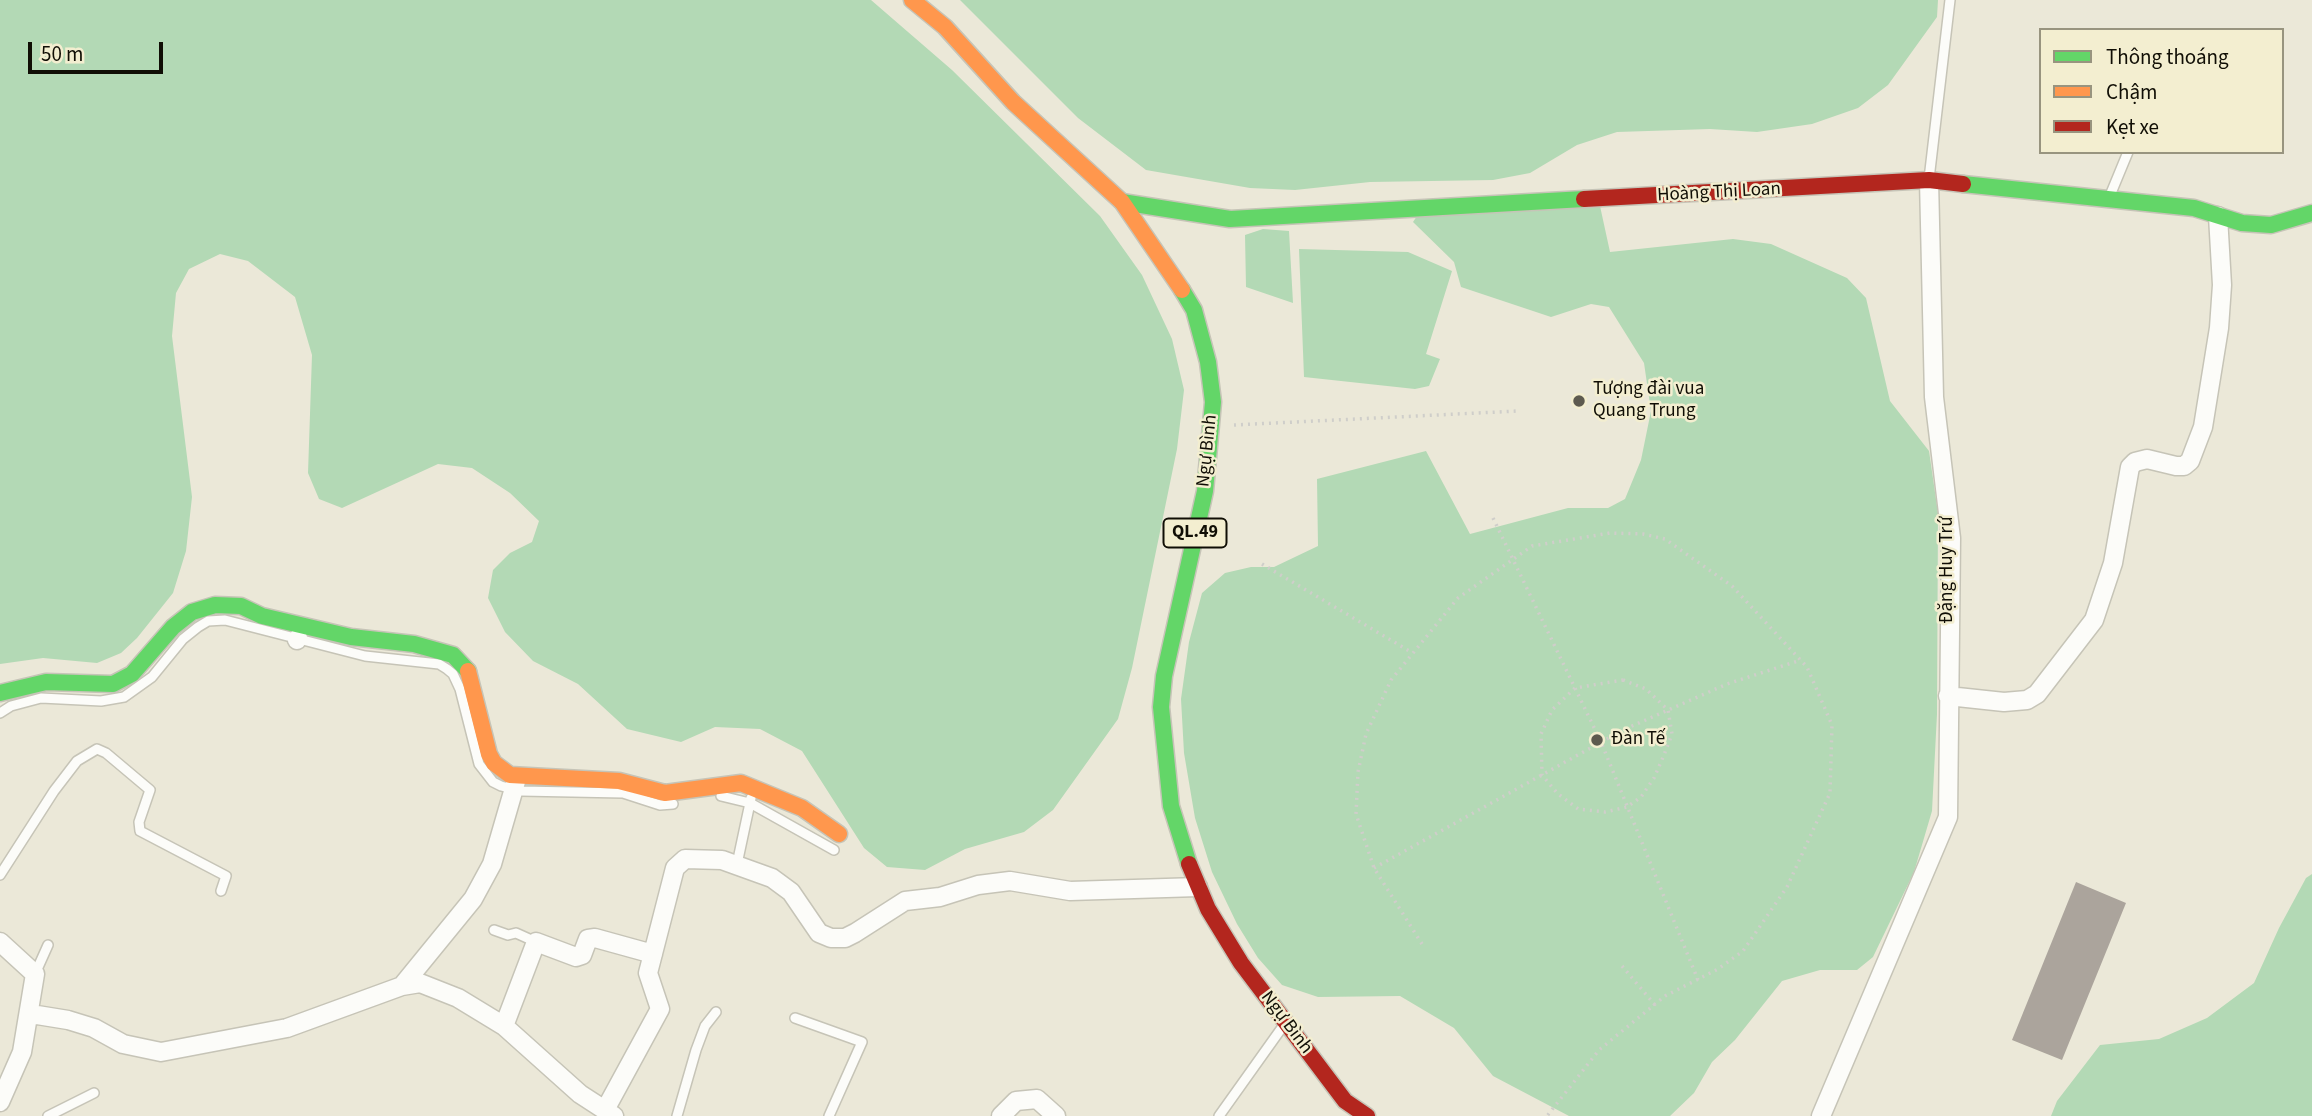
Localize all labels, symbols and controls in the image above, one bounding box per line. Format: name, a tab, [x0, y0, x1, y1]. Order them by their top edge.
scale bar	[32, 28, 166, 72]
legend	[2039, 28, 2284, 154]
text: 50 m	[41, 39, 83, 69]
text: Thông thoáng	[2106, 42, 2229, 72]
text: Chậm	[2106, 77, 2157, 107]
text: Kẹt xe	[2106, 112, 2159, 142]
street label: Hoàng Thị Loan	[1657, 178, 1781, 208]
place label: Tượng đài vua Quang Trung	[1593, 379, 1704, 423]
marker: Tượng đài vua Quang Trung	[1571, 393, 1587, 409]
street label: Ngự Bình	[1193, 414, 1223, 488]
street label: Đặng Huy Trứ	[1937, 516, 1959, 624]
road number: QL.49	[1164, 518, 1226, 548]
place label: Đàn Tế	[1611, 729, 1665, 751]
marker: Đàn Tế	[1589, 732, 1605, 748]
street label: Ngự Bình	[1255, 987, 1317, 1059]

